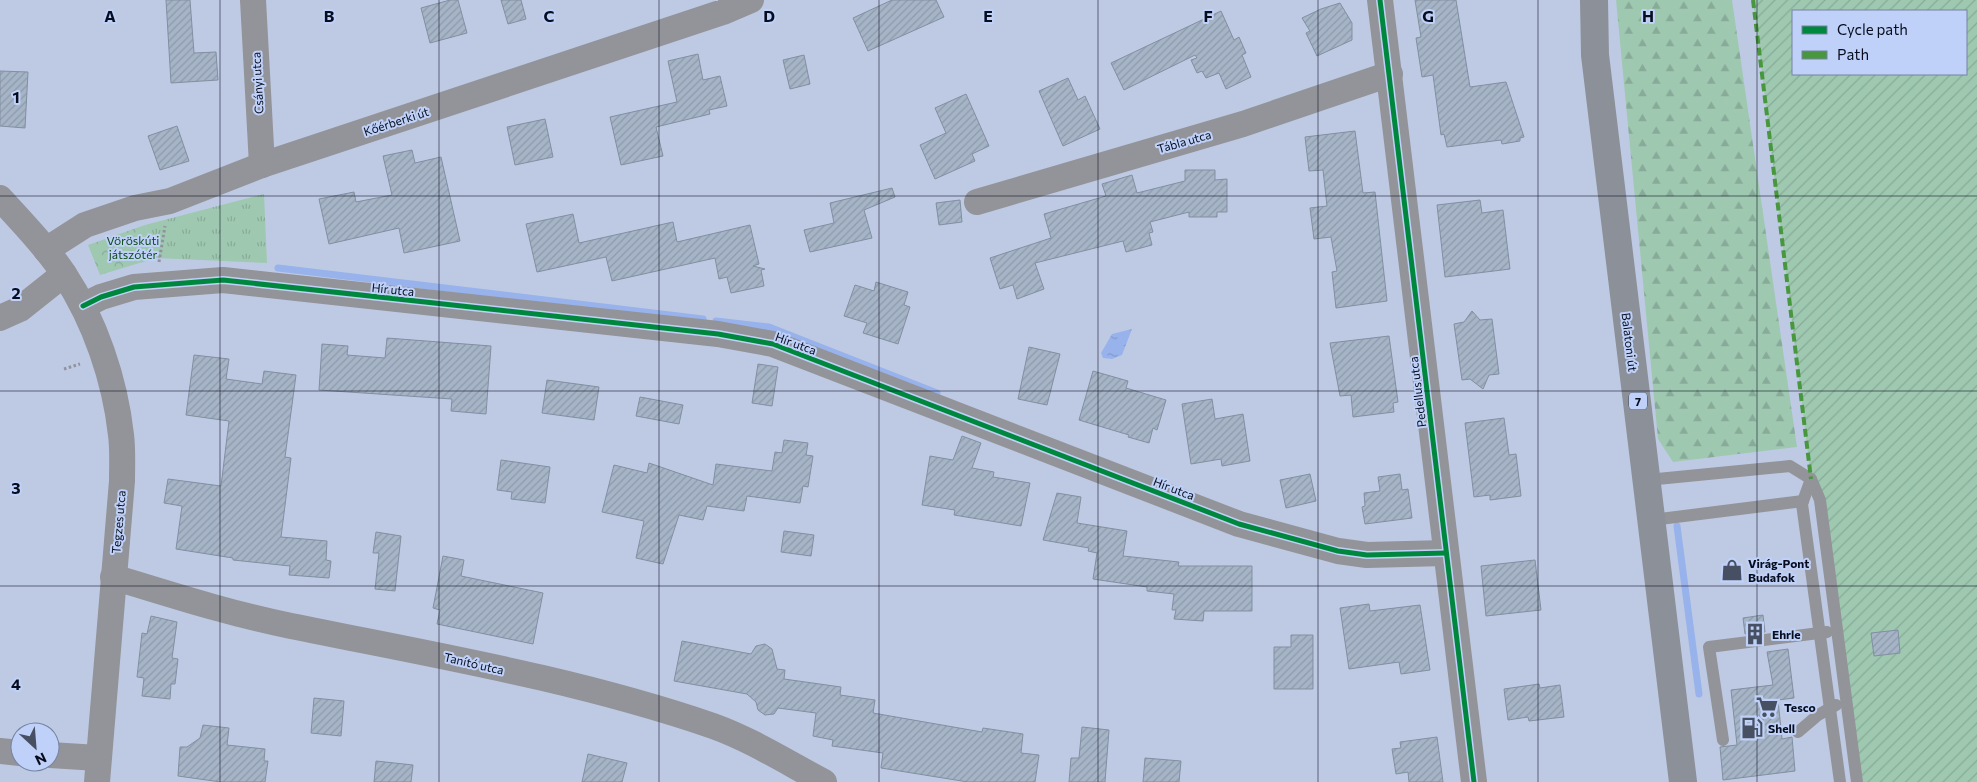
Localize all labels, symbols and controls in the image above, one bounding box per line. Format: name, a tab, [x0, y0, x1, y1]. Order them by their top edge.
text: A	[104, 6, 116, 25]
text: B	[324, 6, 335, 25]
text: C	[544, 6, 555, 25]
text: D	[763, 6, 775, 25]
text: E	[983, 6, 993, 25]
text: F	[1203, 6, 1213, 25]
text: G	[1422, 6, 1434, 25]
text: H	[1642, 6, 1654, 25]
legend	[1792, 10, 1967, 75]
text: Cycle path	[1837, 20, 1908, 38]
text: Path	[1837, 45, 1869, 63]
street label: Csányi utca	[248, 52, 266, 114]
text: 1	[12, 87, 20, 106]
street label: Kőérberki út	[362, 104, 430, 138]
street label: Tábla utca	[1155, 127, 1213, 155]
park label: Vöröskúti játszótér	[107, 233, 159, 261]
street label: Hír utca	[371, 280, 415, 298]
text: 2	[11, 283, 21, 302]
street label: Balatoni út	[1619, 312, 1641, 372]
street label: Hír utca	[773, 329, 819, 357]
street label: Pedellus utca	[1406, 356, 1428, 428]
road number: 7	[1629, 392, 1647, 410]
street label: Hír utca	[1151, 474, 1197, 502]
text: 3	[11, 478, 21, 497]
street label: Tegzes utca	[108, 490, 128, 554]
place label: Virág-Pont Budafok	[1748, 556, 1809, 584]
shop icon: Virág-Pont Budafok	[1719, 557, 1745, 583]
building icon: Ehrle	[1742, 621, 1768, 647]
place label: Ehrle	[1772, 627, 1801, 641]
street label: Tanító utca	[443, 649, 505, 677]
text: 4	[11, 674, 21, 693]
supermarket icon: Tesco	[1754, 694, 1780, 720]
place label: Tesco	[1784, 700, 1816, 714]
fuel station icon: Shell	[1739, 715, 1765, 741]
place label: Shell	[1768, 721, 1795, 735]
north arrow	[10, 722, 60, 772]
text: N	[32, 749, 49, 769]

